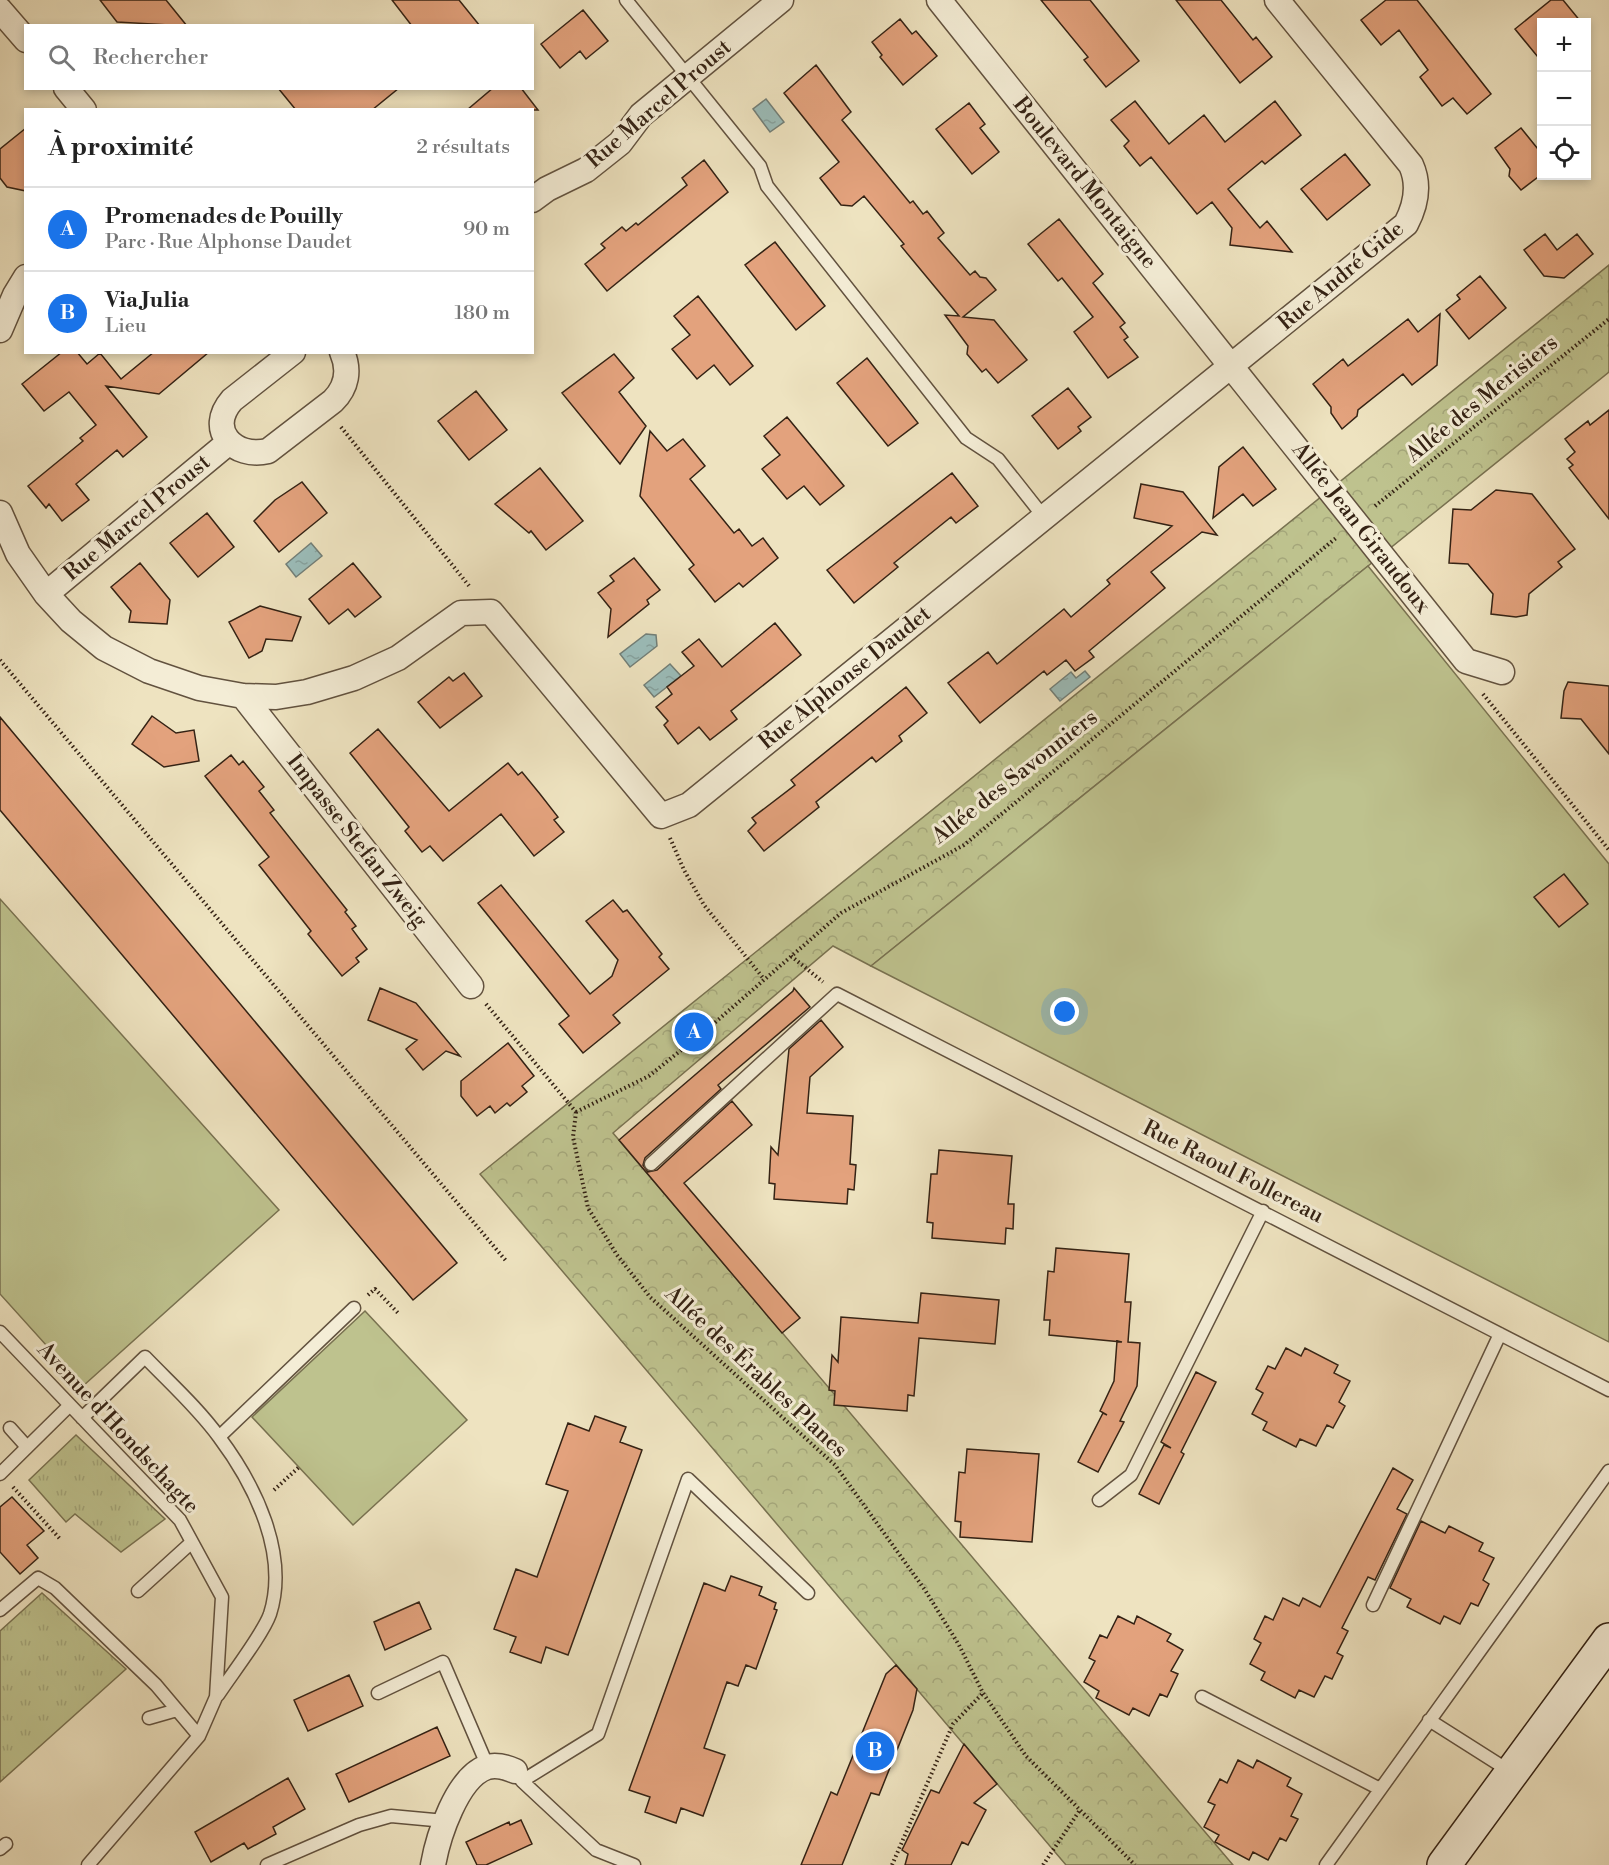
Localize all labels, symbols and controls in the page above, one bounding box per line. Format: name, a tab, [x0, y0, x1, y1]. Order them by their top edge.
map controls	[1537, 18, 1591, 180]
button: +	[1537, 18, 1591, 72]
search box	[24, 24, 534, 90]
street label: Rue Marcel Proust	[581, 34, 737, 174]
icon: search	[45, 41, 78, 74]
text: Rechercher	[93, 44, 208, 71]
button: −	[1537, 72, 1591, 126]
street label: Boulevard Montaigne	[1007, 91, 1163, 274]
button: locate	[1537, 126, 1591, 180]
text: À proximité	[48, 131, 193, 163]
text: 2 résultats	[416, 135, 510, 160]
text: Promenades de Pouilly	[105, 203, 343, 230]
street label: Rue André Gide	[1273, 215, 1409, 337]
text: A	[60, 217, 75, 242]
text: 90 m	[463, 217, 510, 242]
text: Parc · Rue Alphonse Daudet	[105, 230, 352, 255]
text: Via Julia	[105, 287, 189, 314]
text: B	[60, 301, 75, 326]
text: 180 m	[455, 301, 510, 326]
text: Lieu	[105, 314, 146, 339]
street label: Allée des Merisiers	[1400, 329, 1563, 469]
street label: Allée Jean Giraudoux	[1285, 436, 1437, 619]
street label: Rue Marcel Proust	[58, 449, 216, 587]
street label: Rue Alphonse Daudet	[753, 600, 937, 756]
street label: Allée des Savonniers	[926, 704, 1103, 851]
street label: Impasse Stefan Zweig	[281, 749, 434, 934]
your location	[1050, 997, 1079, 1026]
pin: A	[674, 1010, 714, 1054]
street label: Rue Raoul Follereau	[1138, 1115, 1328, 1230]
street label: Allée des Érables Planes	[659, 1279, 853, 1463]
street label: Avenue d'Hondschagte	[31, 1336, 205, 1519]
pin: B	[856, 1728, 894, 1774]

